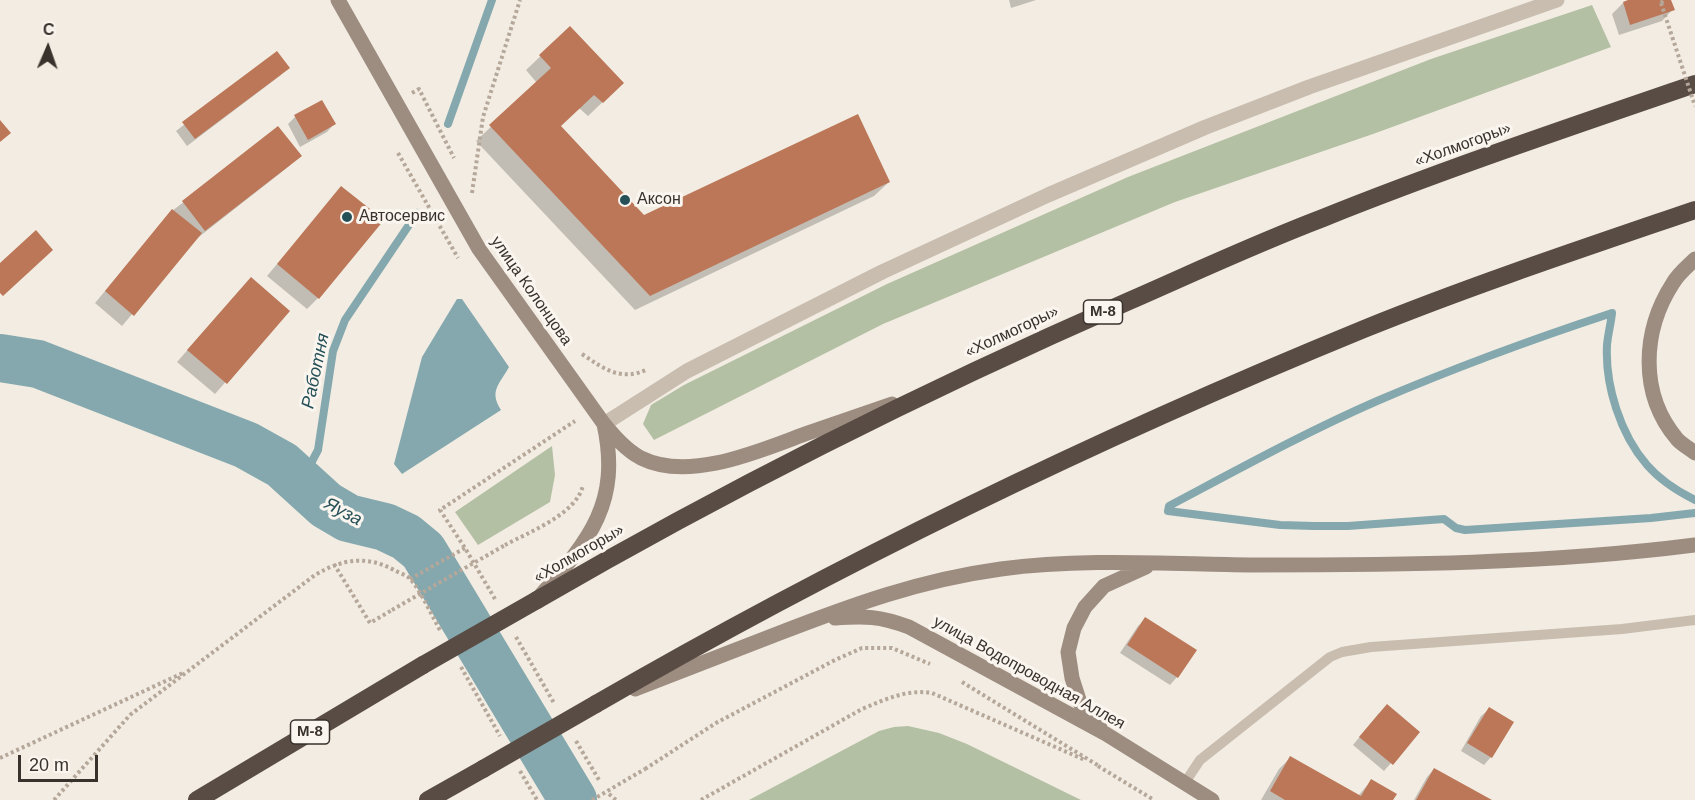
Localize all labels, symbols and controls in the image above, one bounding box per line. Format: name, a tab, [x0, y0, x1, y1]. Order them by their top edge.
north arrow	[18, 18, 78, 78]
text: С	[43, 21, 55, 38]
street label: «Холмогоры»	[1412, 119, 1514, 171]
place label: Аксон	[637, 190, 681, 210]
marker: Аксон	[618, 193, 632, 207]
place label: Автосервис	[359, 207, 445, 227]
marker: Автосервис	[340, 210, 354, 224]
street label: улица Колонцова	[486, 233, 576, 349]
road number: М-8	[1084, 300, 1122, 324]
street label: «Холмогоры»	[962, 302, 1062, 362]
water label: Работня	[297, 331, 335, 411]
water label: Яуза	[321, 493, 365, 531]
street label: «Холмогоры»	[531, 520, 627, 588]
street label: улица Водопроводная Аллея	[930, 612, 1128, 734]
road number: М-8	[290, 720, 330, 744]
scale bar	[21, 743, 100, 781]
text: 20 m	[29, 755, 69, 775]

